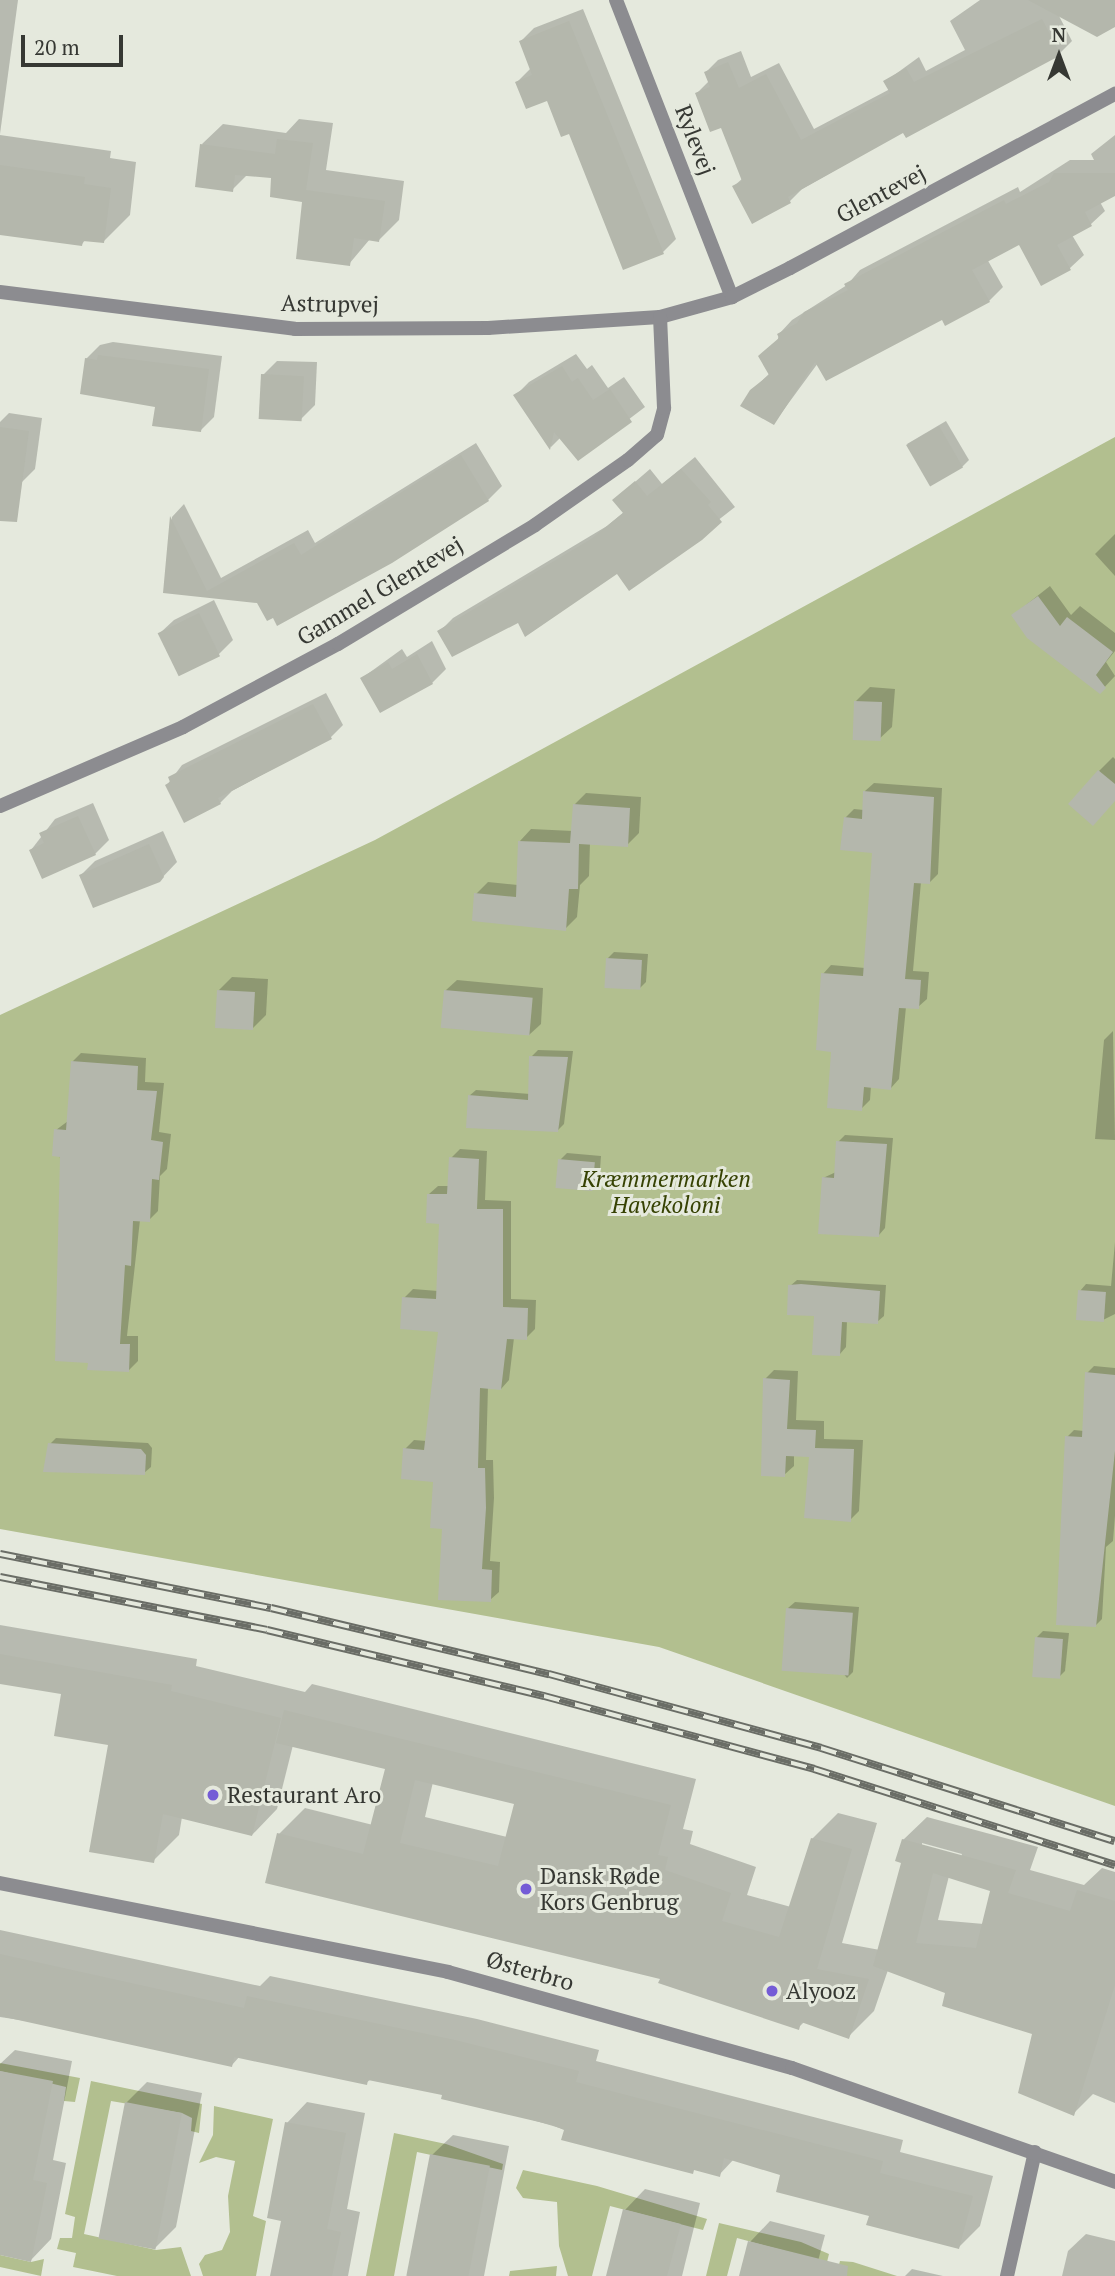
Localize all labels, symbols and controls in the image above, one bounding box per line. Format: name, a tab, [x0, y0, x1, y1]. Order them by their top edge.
scale bar	[24, 21, 126, 65]
north arrow	[1024, 21, 1094, 91]
text: N	[1052, 22, 1066, 47]
text: 20 m	[34, 33, 80, 61]
street label: Rylevej	[669, 101, 721, 179]
street label: Glentevej	[832, 159, 930, 229]
street label: Astrupvej	[281, 289, 379, 319]
street label: Gammel Glentevej	[292, 531, 468, 651]
park label: Kræmmermarken Havekoloni	[581, 1165, 751, 1219]
place label: Restaurant Aro	[227, 1781, 382, 1809]
marker: Restaurant Aro	[205, 1787, 221, 1803]
place label: Dansk Røde Kors Genbrug	[540, 1862, 679, 1916]
marker: Dansk Røde Kors Genbrug	[518, 1881, 534, 1897]
street label: Østerbro	[483, 1945, 577, 1997]
place label: Alyooz	[786, 1977, 856, 2005]
marker: Alyooz	[764, 1983, 780, 1999]

